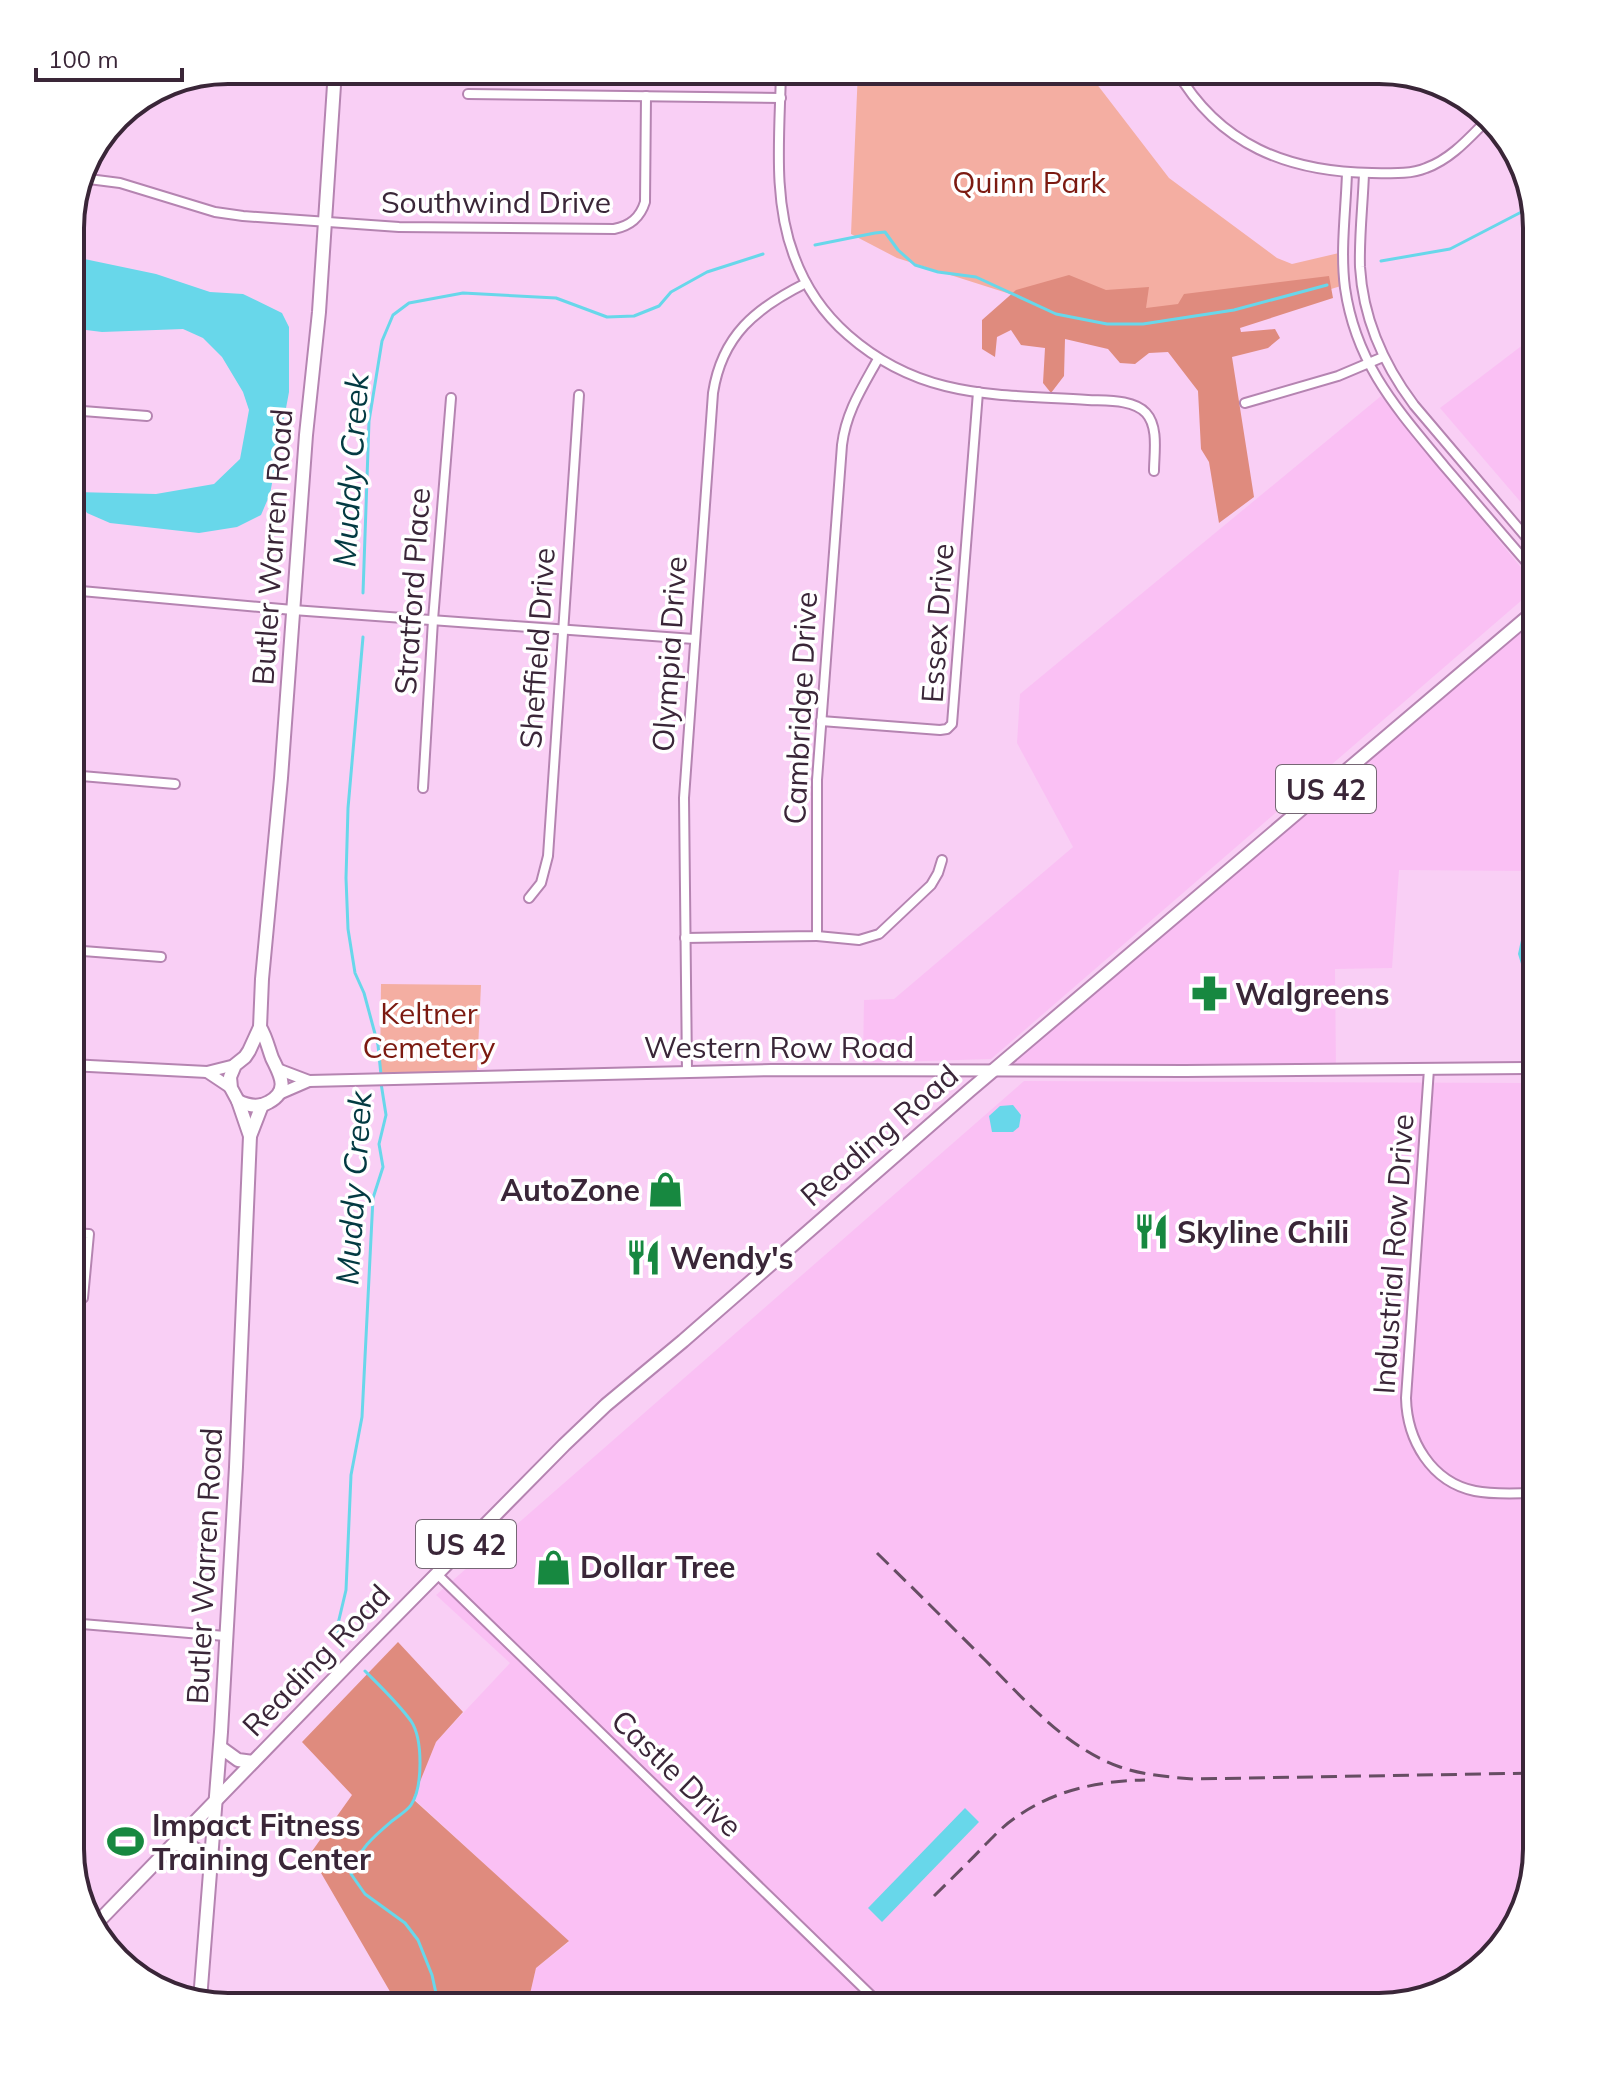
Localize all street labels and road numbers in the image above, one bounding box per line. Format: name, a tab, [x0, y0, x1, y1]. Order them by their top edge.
street label: Southwind Drive	[381, 183, 611, 221]
street label: Butler Warren Road	[243, 408, 301, 686]
street label: Stratford Place	[386, 486, 438, 696]
street label: Essex Drive	[912, 542, 962, 704]
street label: Sheffield Drive	[511, 546, 563, 750]
street label: Olympia Drive	[643, 555, 695, 753]
street label: Cambridge Drive	[775, 591, 825, 825]
road number: US 42	[1276, 765, 1376, 813]
street label: Western Row Road	[644, 1028, 914, 1066]
street label: Reading Road	[792, 1056, 966, 1214]
street label: Industrial Row Drive	[1364, 1113, 1422, 1395]
street label: Butler Warren Road	[178, 1427, 230, 1705]
road number: US 42	[416, 1520, 516, 1568]
street label: Reading Road	[234, 1576, 398, 1744]
street label: Castle Drive	[604, 1701, 750, 1845]

